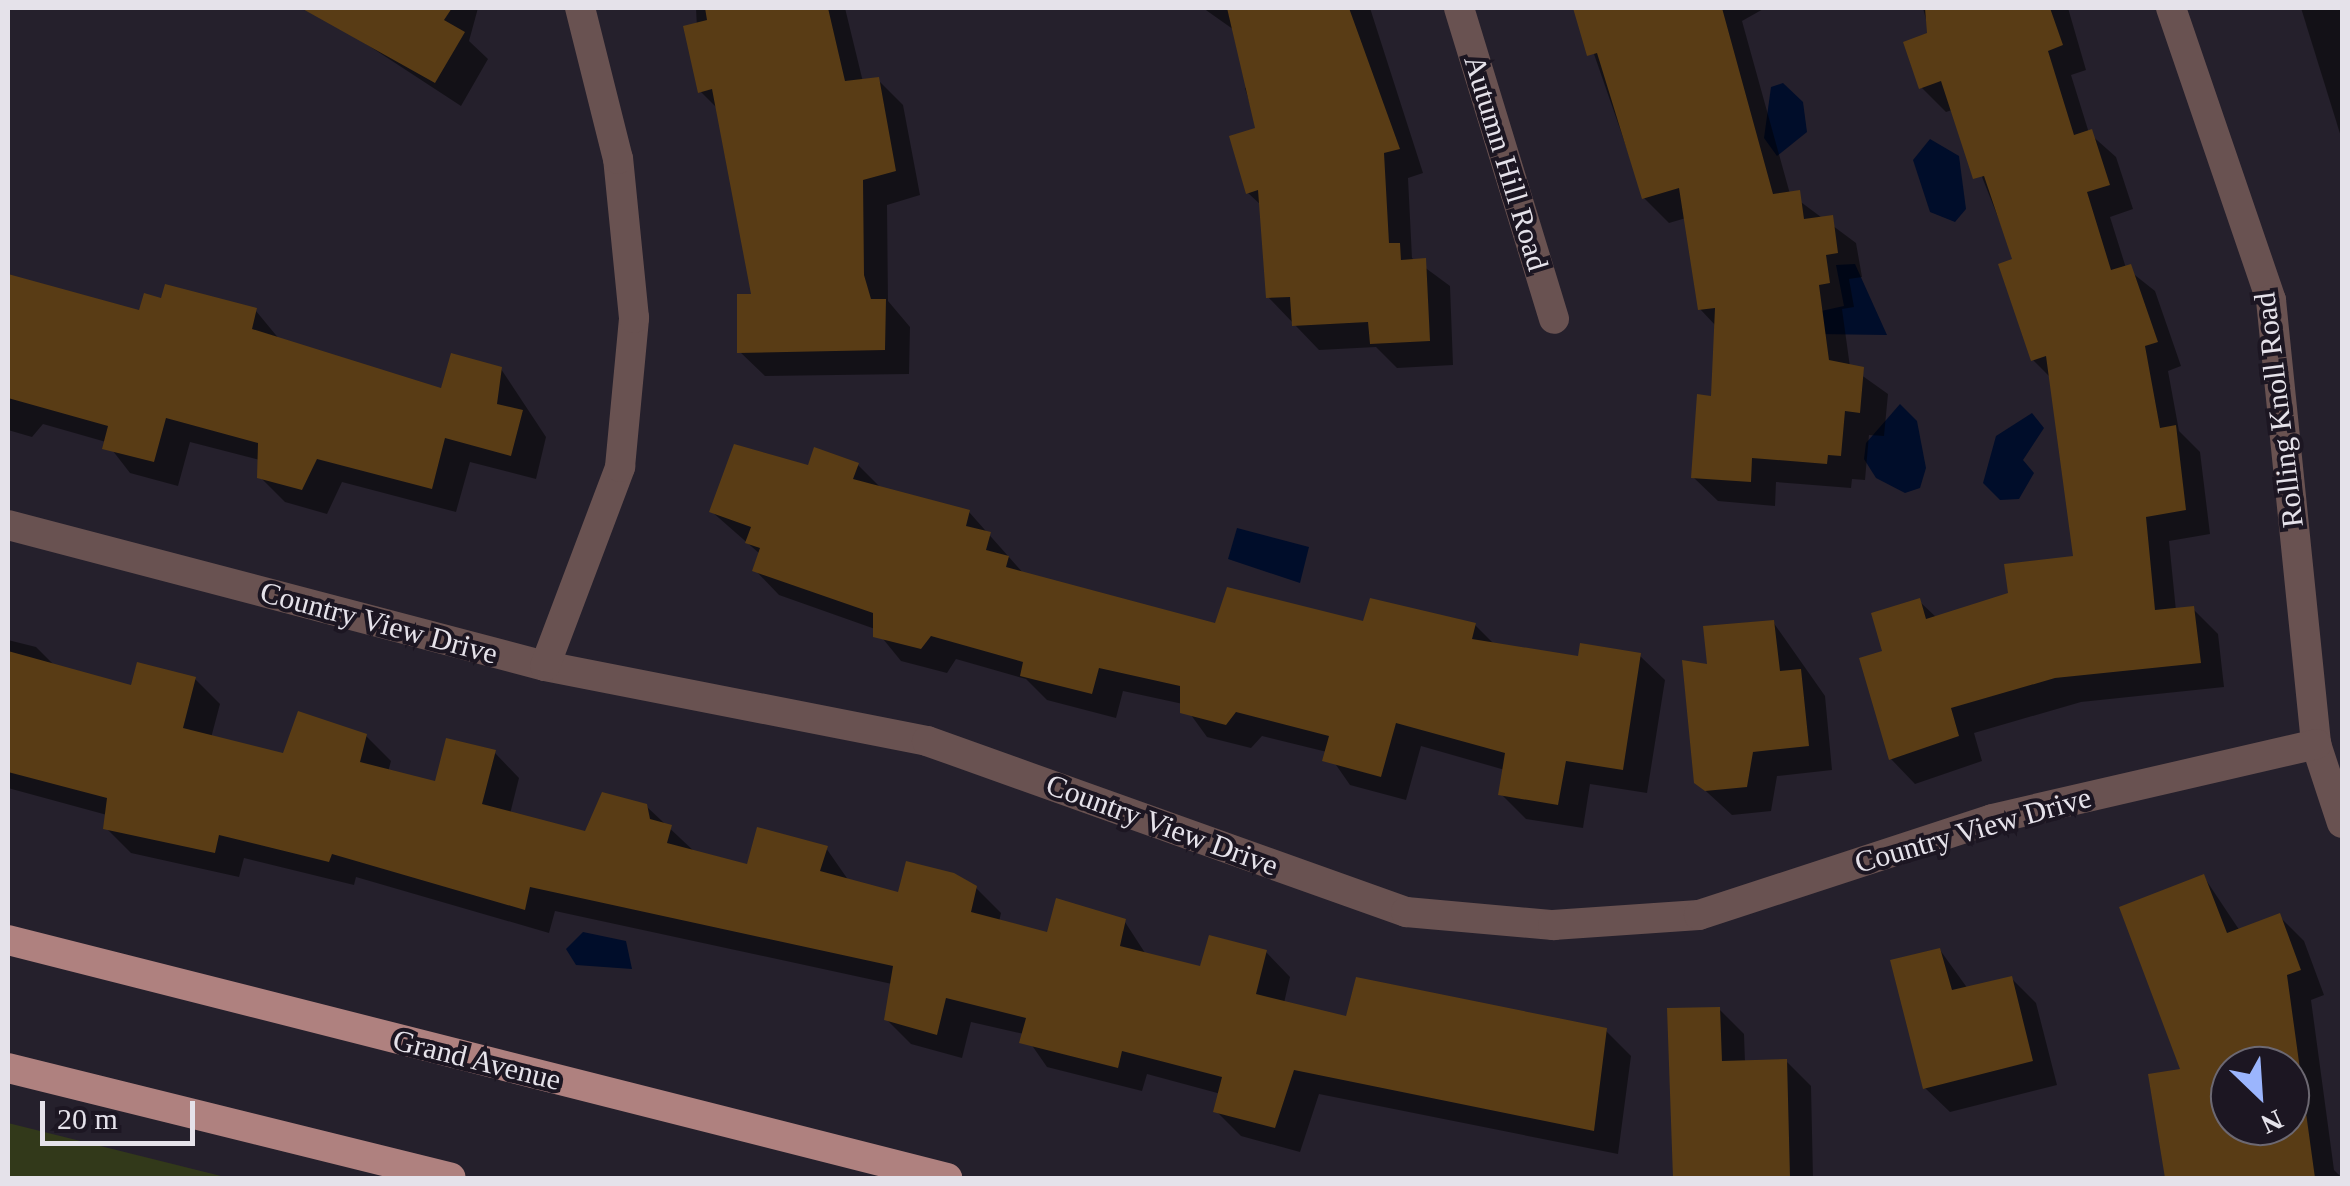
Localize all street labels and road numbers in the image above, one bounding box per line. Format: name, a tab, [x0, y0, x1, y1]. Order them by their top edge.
street label: Autumn Hill Road	[1456, 51, 1556, 275]
street label: Rolling Knoll Road	[2247, 290, 2311, 530]
street label: Country View Drive	[256, 574, 502, 672]
street label: Country View Drive	[1041, 766, 1283, 884]
street label: Country View Drive	[1850, 779, 2096, 881]
street label: Grand Avenue	[388, 1022, 566, 1098]

